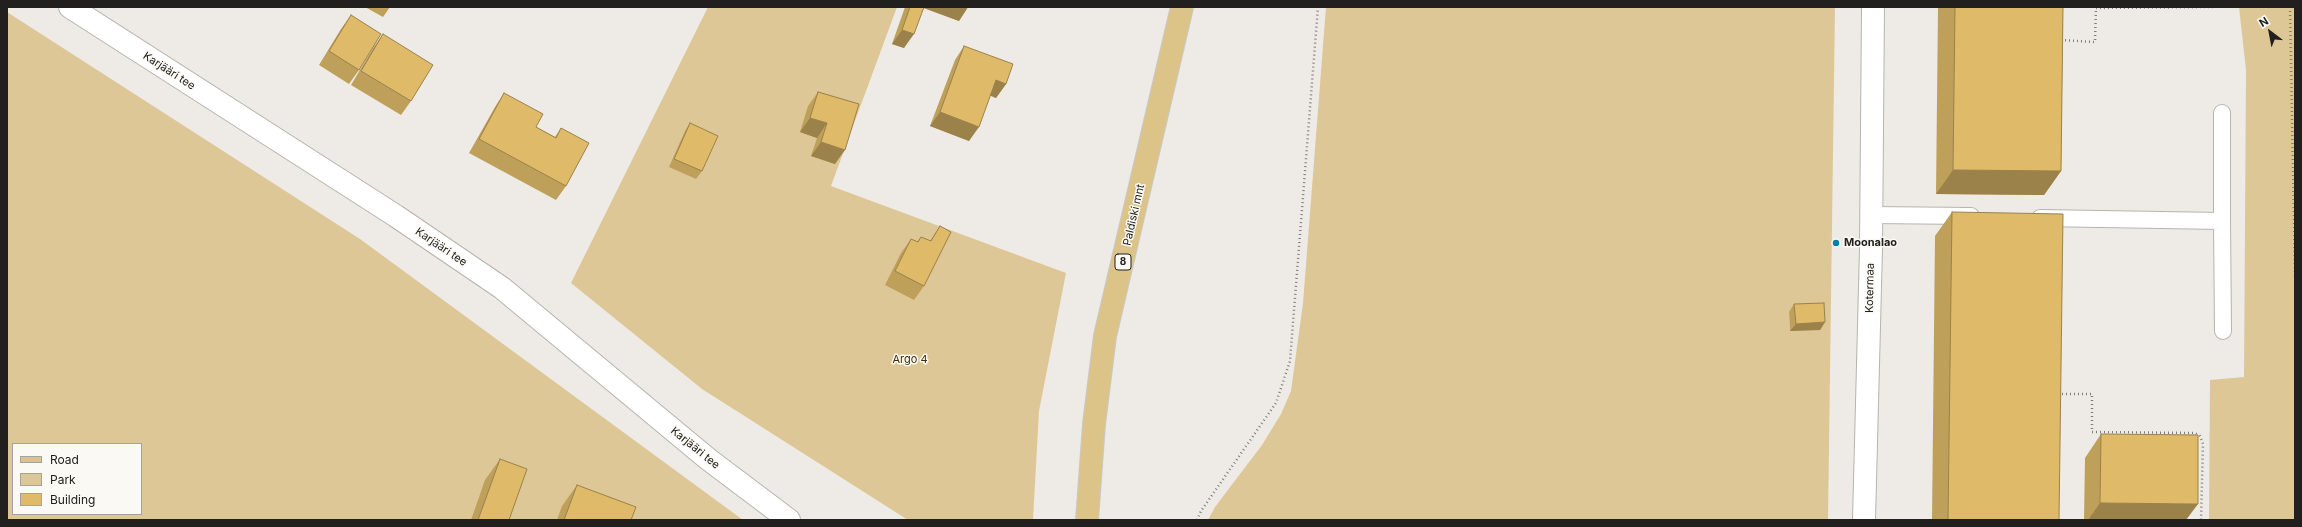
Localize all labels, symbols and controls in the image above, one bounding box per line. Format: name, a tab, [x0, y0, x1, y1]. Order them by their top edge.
north arrow	[2250, 12, 2290, 52]
text: N	[2256, 14, 2271, 30]
street label: Karjääri tee	[141, 49, 197, 93]
street label: Paldiski mnt	[1121, 183, 1147, 247]
street label: Karjääri tee	[413, 225, 469, 269]
place label: Moonalao	[1844, 236, 1897, 250]
marker: Moonalao	[1831, 238, 1841, 248]
road number: 8	[1115, 254, 1131, 270]
street label: Kotermaa	[1863, 263, 1877, 313]
park label: Argo 4	[892, 353, 928, 367]
street label: Karjääri tee	[668, 424, 722, 472]
legend	[12, 443, 142, 515]
text: Road	[50, 452, 79, 467]
text: Park	[50, 472, 76, 487]
text: Building	[50, 492, 95, 507]

